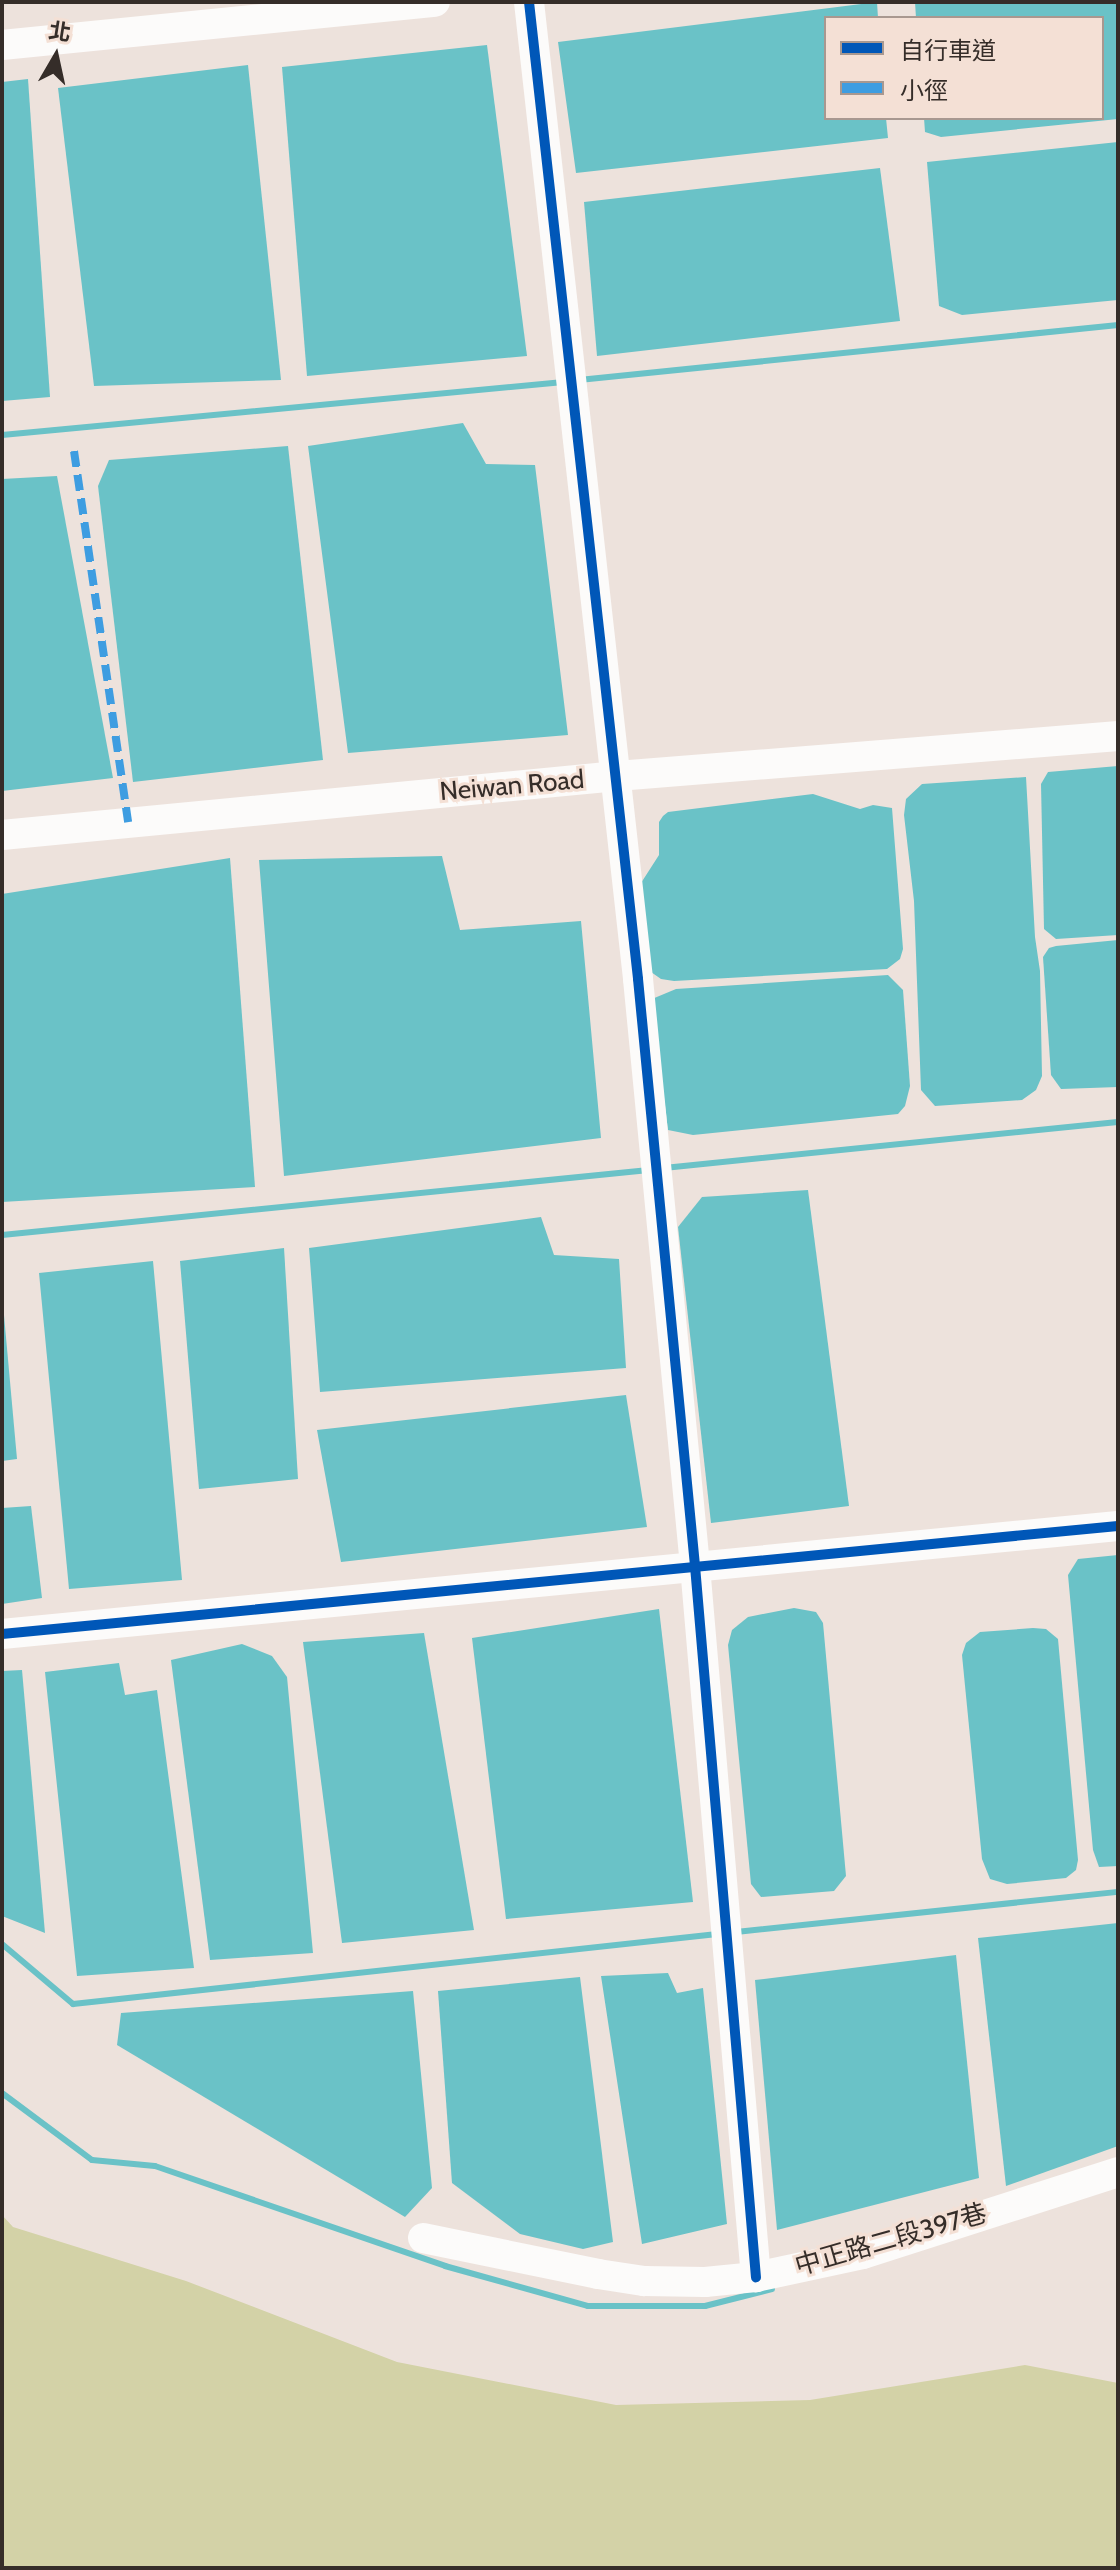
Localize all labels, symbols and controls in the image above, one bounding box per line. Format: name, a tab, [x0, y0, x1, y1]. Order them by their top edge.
north arrow	[16, 16, 96, 96]
legend	[824, 16, 1104, 120]
text: 北	[47, 17, 73, 47]
text: 自行車道	[900, 36, 996, 65]
text: 小徑	[900, 76, 948, 105]
street label: Neiwan Road	[439, 764, 585, 808]
street label: 中正路二段397巷	[792, 2198, 990, 2282]

